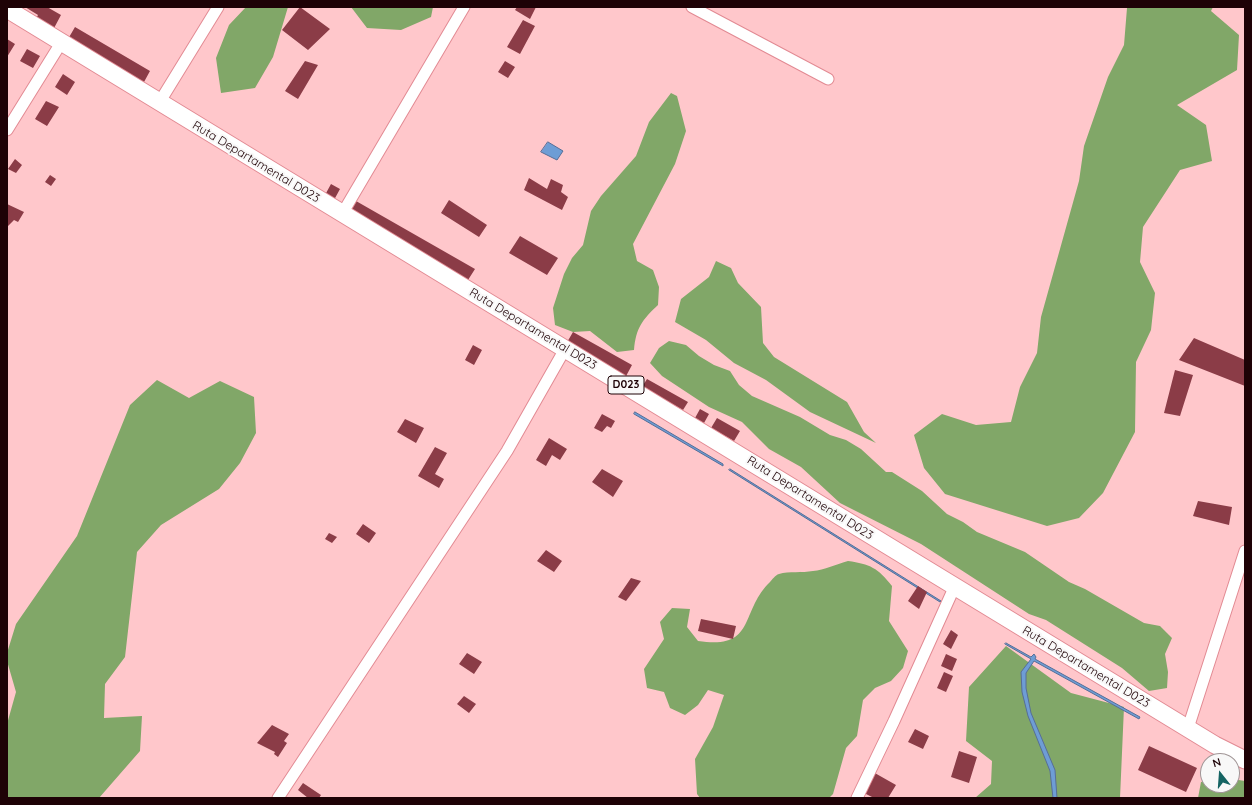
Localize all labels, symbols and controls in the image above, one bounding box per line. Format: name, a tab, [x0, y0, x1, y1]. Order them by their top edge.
street label: Ruta Departamental D023	[190, 118, 322, 206]
street label: Ruta Departamental D023	[467, 285, 599, 373]
road number: D023	[608, 376, 644, 394]
street label: Ruta Departamental D023	[744, 453, 876, 543]
street label: Ruta Departamental D023	[1020, 623, 1152, 711]
north arrow	[1200, 753, 1240, 793]
text: N	[1211, 755, 1223, 770]

